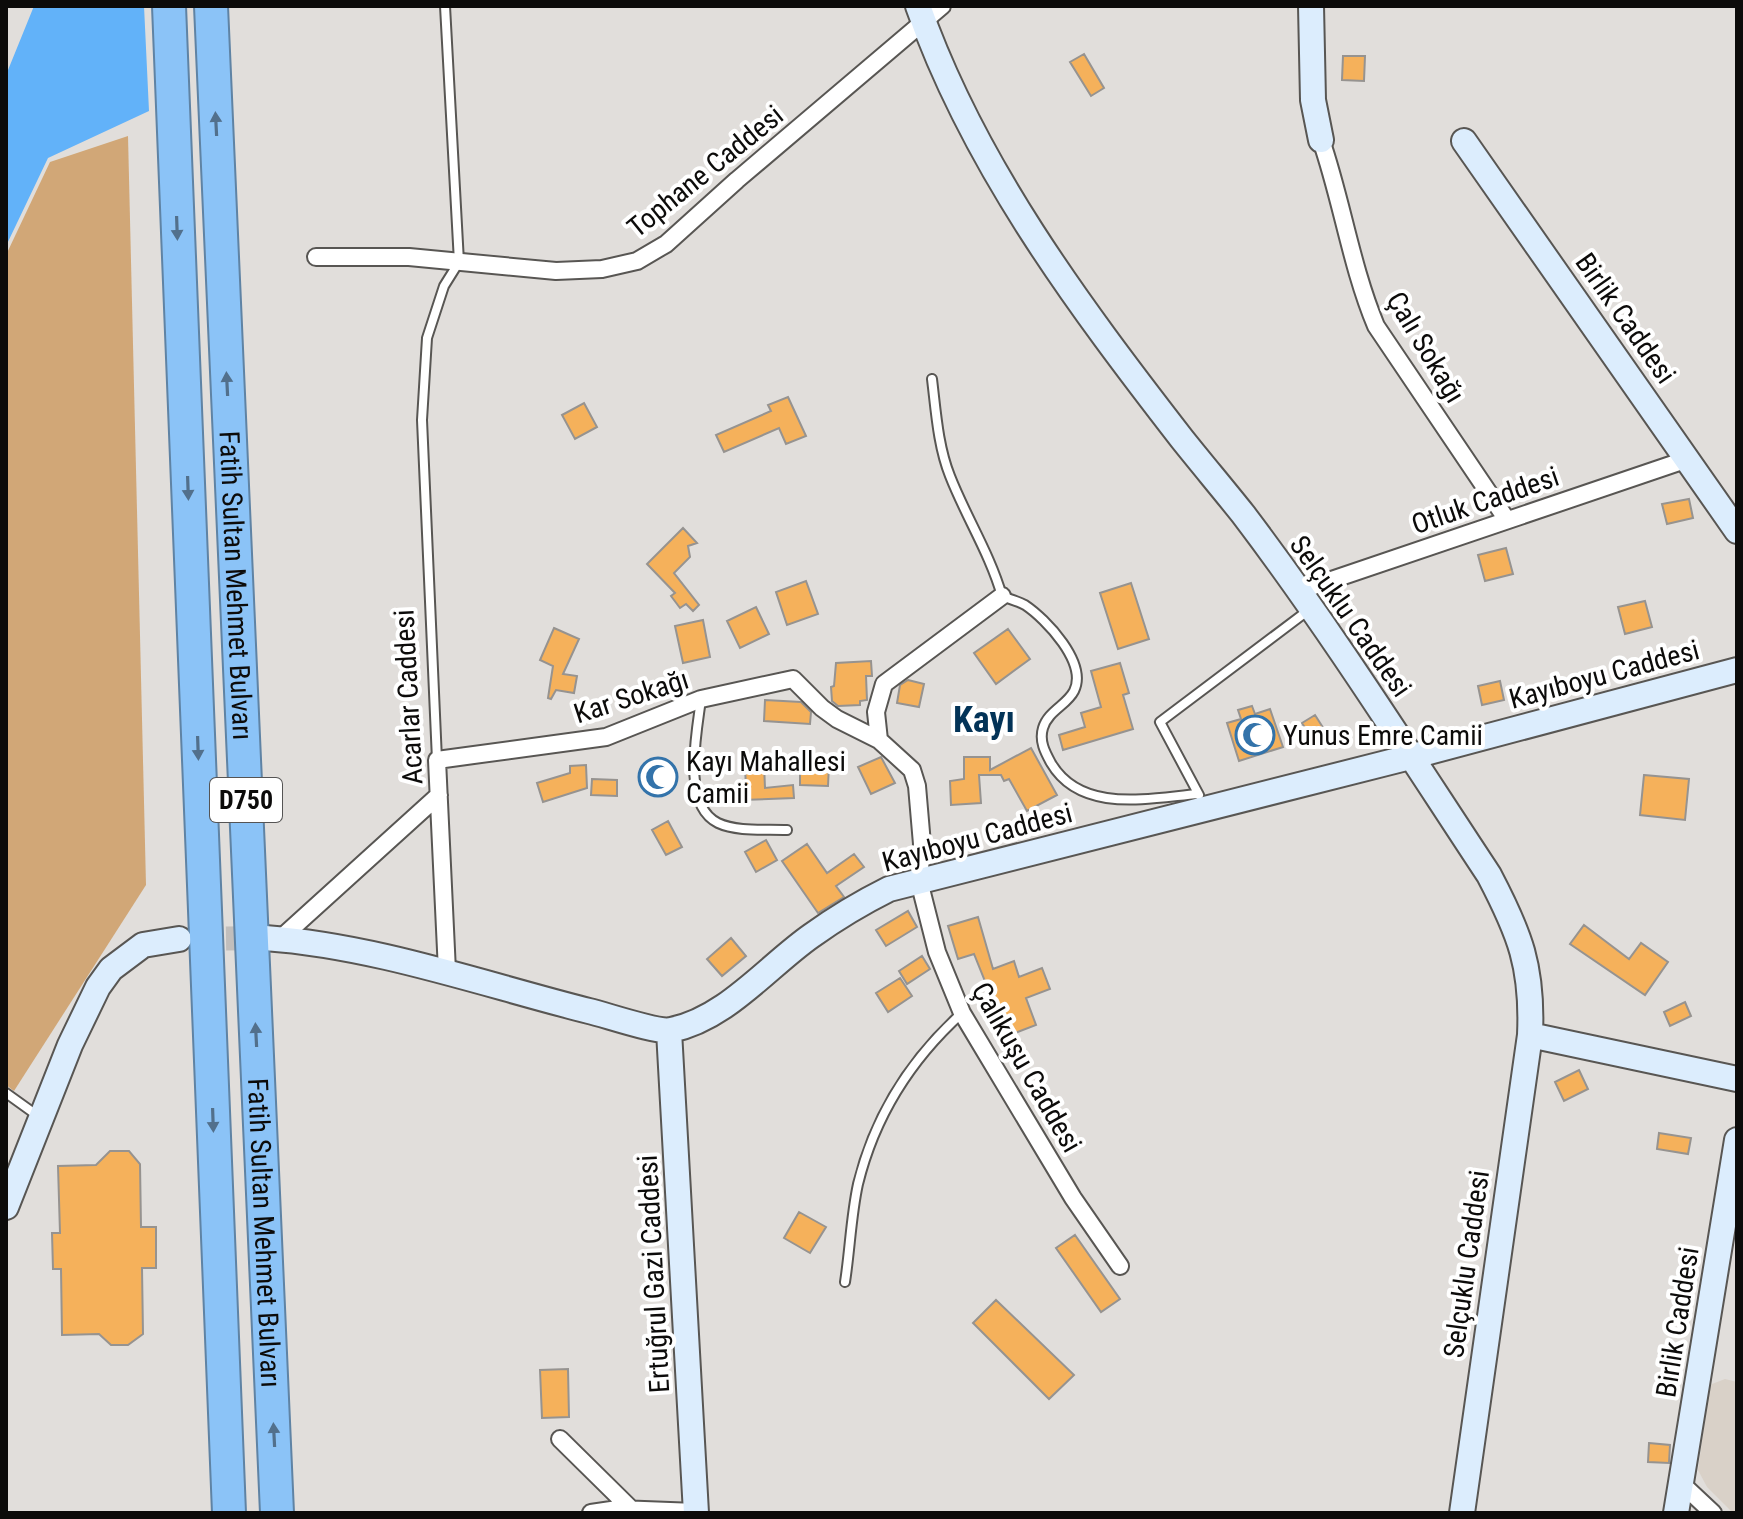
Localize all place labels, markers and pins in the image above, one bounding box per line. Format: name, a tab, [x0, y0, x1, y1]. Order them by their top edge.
mosque icon: Yunus Emre Camii	[1234, 714, 1276, 756]
place label: Yunus Emre Camii	[1283, 719, 1483, 752]
place label: Kayı Mahallesi Camii	[686, 745, 846, 810]
mosque icon: Kayı Mahallesi Camii	[637, 756, 679, 798]

